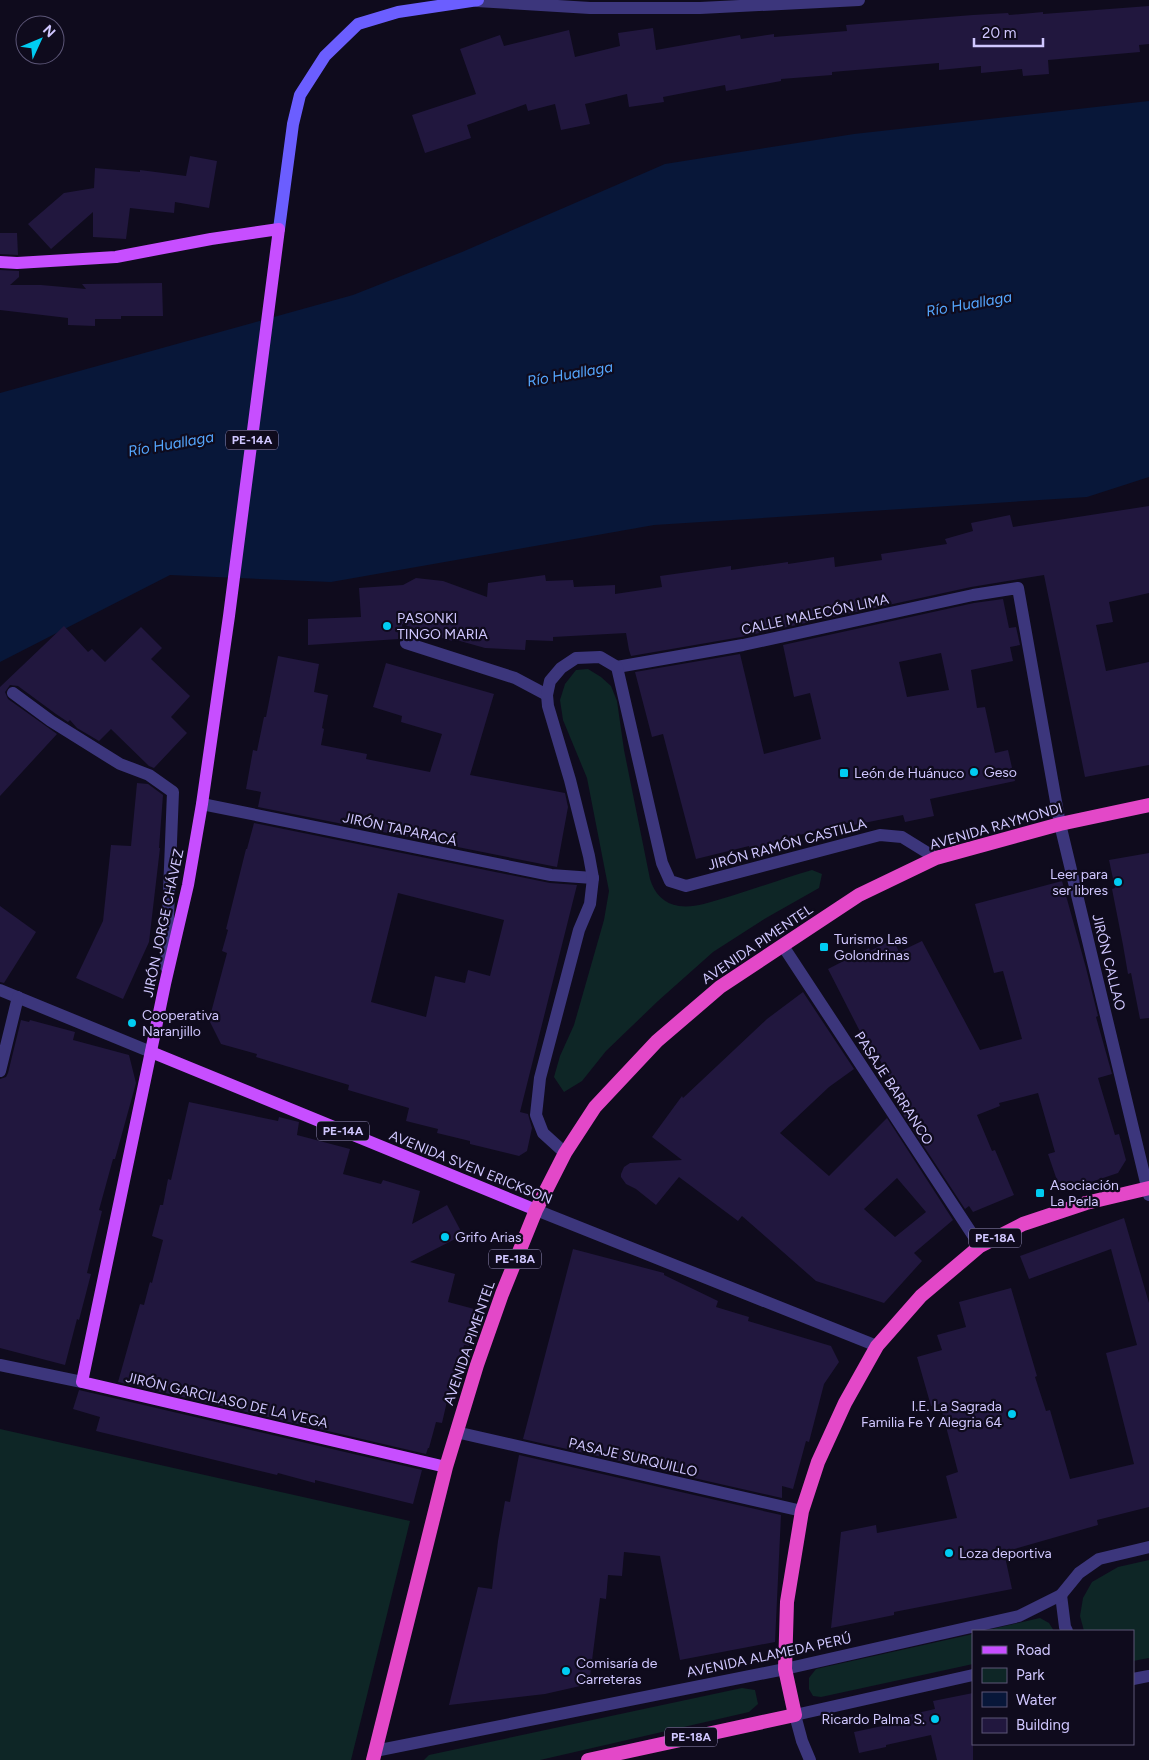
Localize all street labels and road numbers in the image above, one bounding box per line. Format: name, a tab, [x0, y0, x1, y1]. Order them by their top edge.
road number: PE-14A	[226, 430, 278, 450]
street label: CALLE MALECÓN LIMA	[740, 590, 891, 638]
street label: AVENIDA RAYMONDI	[928, 799, 1065, 854]
street label: JIRÓN TAPARACÁ	[341, 809, 459, 850]
street label: JIRÓN RAMÓN CASTILLA	[706, 815, 869, 874]
street label: JIRÓN JORGE CHÁVEZ	[139, 847, 188, 999]
street label: AVENIDA PIMENTEL	[699, 901, 817, 988]
street label: JIRÓN CALLAO	[1088, 912, 1129, 1012]
street label: PASAJE BARRANCO	[851, 1029, 937, 1148]
road number: PE-14A	[317, 1122, 369, 1140]
street label: AVENIDA SVEN ERICKSON	[387, 1127, 555, 1208]
road number: PE-18A	[969, 1228, 1021, 1248]
road number: PE-18A	[489, 1250, 541, 1268]
street label: AVENIDA PIMENTEL	[440, 1278, 499, 1407]
street label: JIRÓN GARCILASO DE LA VEGA	[124, 1369, 330, 1432]
street label: PASAJE SURQUILLO	[567, 1434, 699, 1481]
street label: AVENIDA ALAMEDA PERÚ	[685, 1630, 853, 1681]
road number: PE-18A	[665, 1728, 717, 1746]

